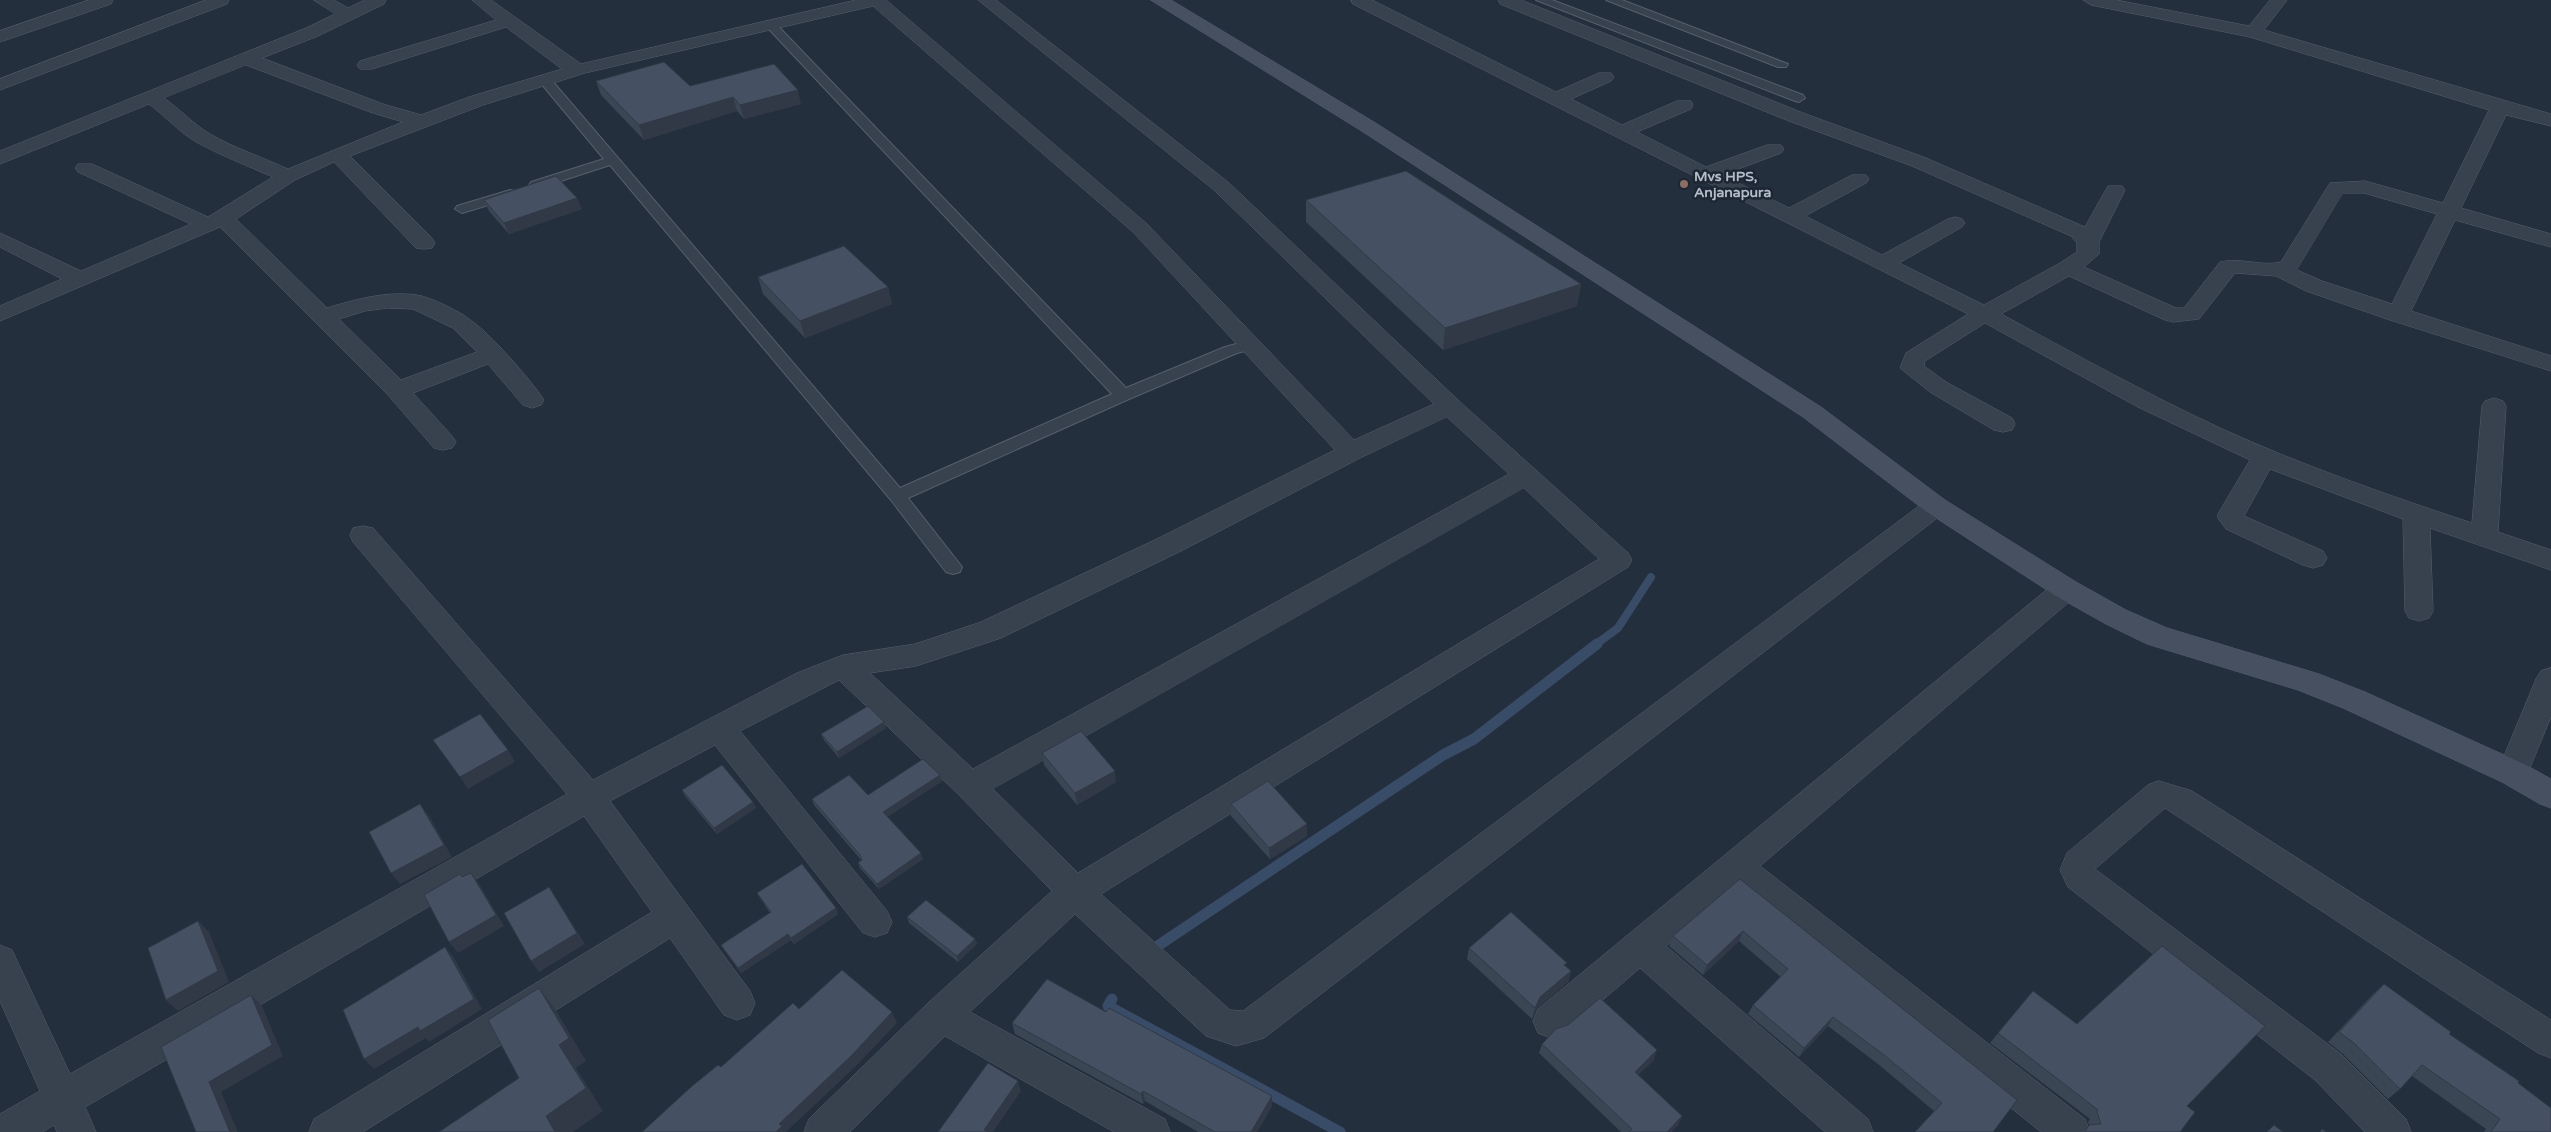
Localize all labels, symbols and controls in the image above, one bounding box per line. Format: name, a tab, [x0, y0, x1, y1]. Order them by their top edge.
place label: Mvs HPS, Anjanapura	[1694, 168, 1771, 201]
marker: Mvs HPS, Anjanapura	[1678, 178, 1690, 190]

